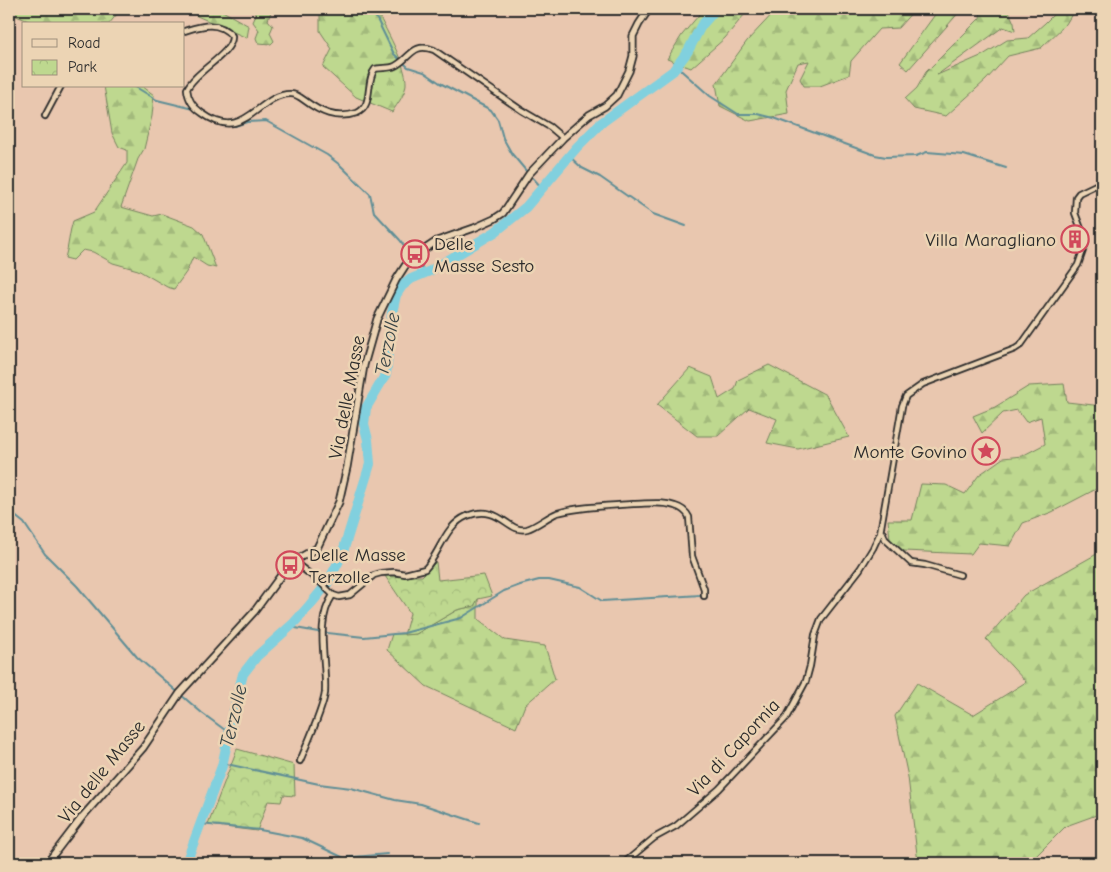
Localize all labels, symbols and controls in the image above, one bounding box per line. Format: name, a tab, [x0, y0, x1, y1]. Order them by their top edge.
legend	[22, 22, 185, 88]
text: Road	[68, 34, 100, 52]
text: Park	[68, 58, 97, 76]
building icon: Villa Maragliano	[1060, 224, 1090, 254]
place label: Villa Maragliano	[925, 229, 1056, 251]
place label: Delle Masse Sesto	[434, 233, 534, 277]
bus stop icon: Delle Masse Sesto	[400, 239, 430, 269]
water label: Terzolle	[370, 310, 405, 378]
street label: Via delle Masse	[324, 334, 370, 461]
place icon: Monte Govino	[971, 436, 1001, 466]
place label: Monte Govino	[854, 441, 967, 463]
place label: Delle Masse Terzolle	[309, 544, 406, 588]
bus stop icon: Delle Masse Terzolle	[275, 550, 305, 580]
water label: Terzolle	[215, 682, 252, 750]
street label: Via di Capornia	[683, 694, 784, 801]
street label: Via delle Masse	[54, 716, 150, 827]

